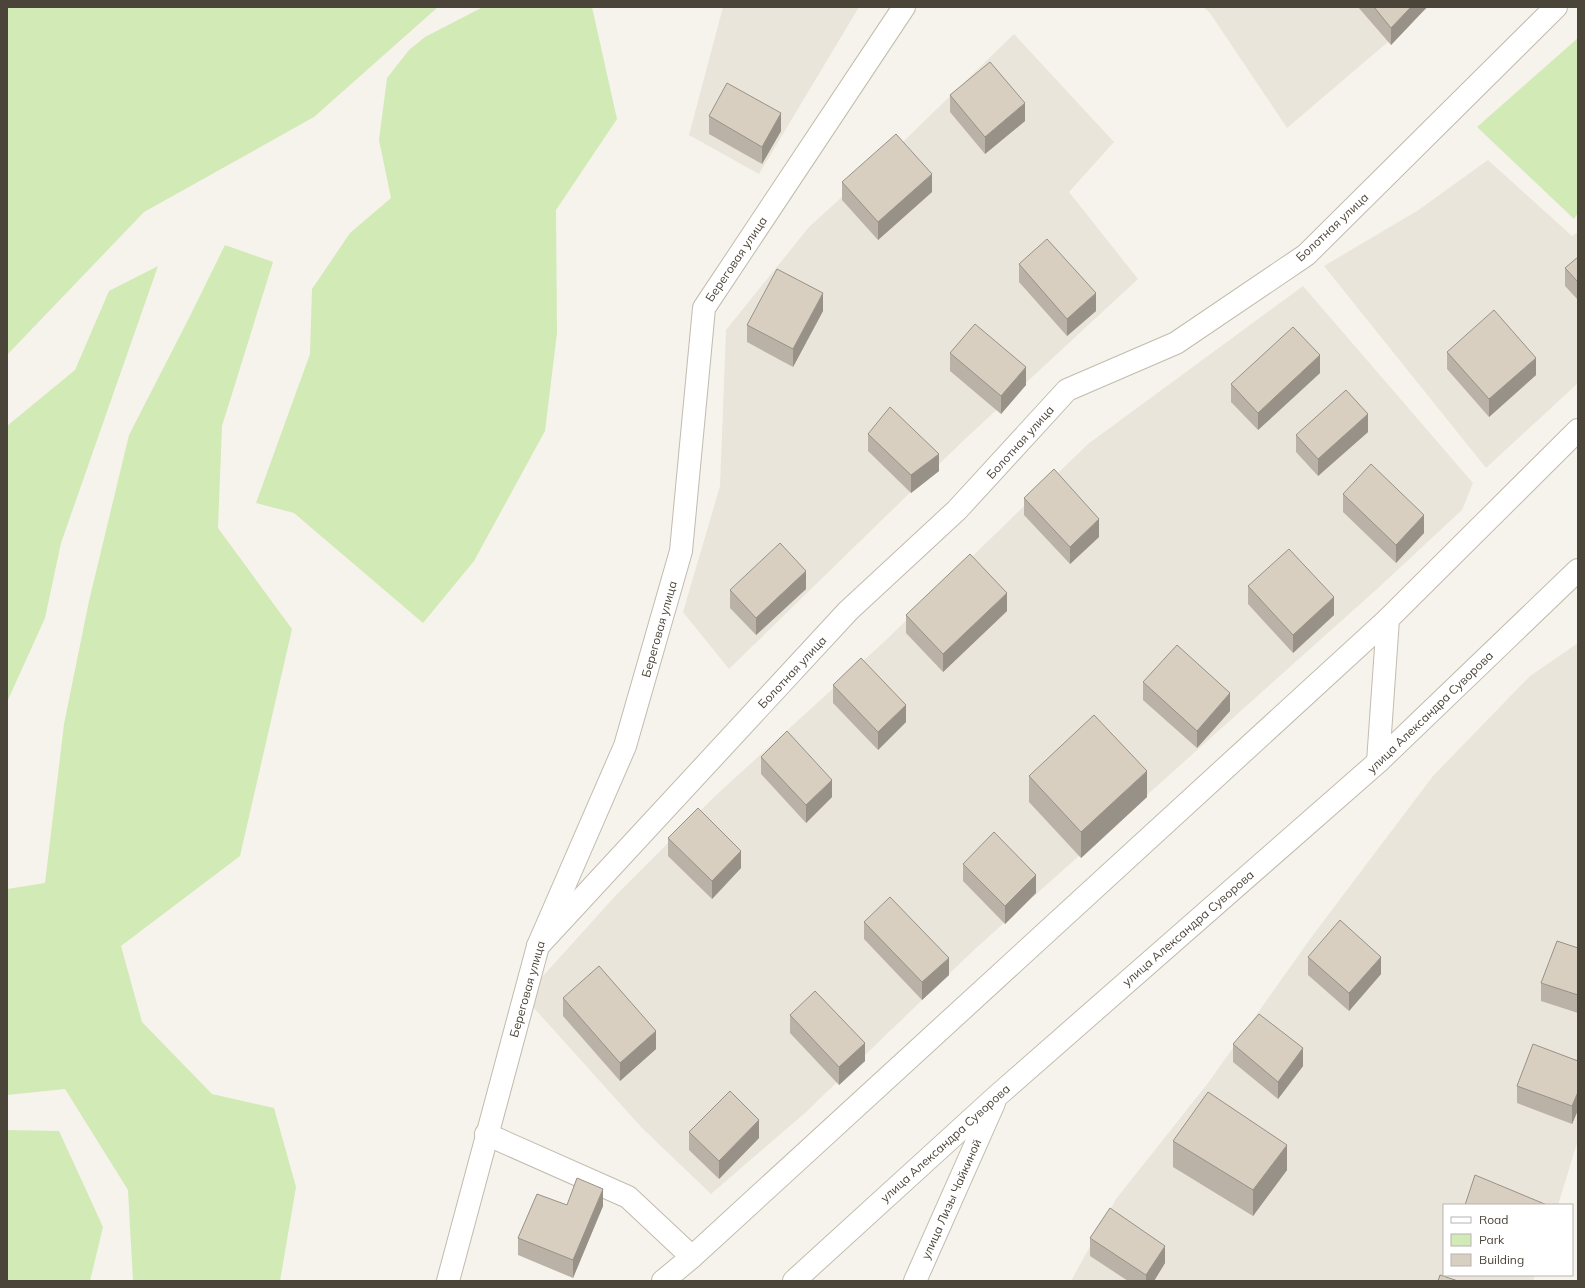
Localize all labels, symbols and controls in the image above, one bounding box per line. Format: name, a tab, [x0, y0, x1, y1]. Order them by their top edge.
street label: Болотная улица	[1293, 190, 1371, 264]
street label: Береговая улица	[702, 213, 770, 305]
street label: Болотная улица	[983, 402, 1057, 482]
street label: Береговая улица	[638, 579, 680, 679]
street label: Болотная улица	[755, 633, 829, 711]
street label: улица Александра Суворова	[1364, 648, 1496, 776]
street label: улица Александра Суворова	[1119, 867, 1257, 989]
street label: Береговая улица	[506, 939, 548, 1039]
street label: улица Александра Суворова	[877, 1081, 1013, 1205]
street label: улица Лизы Чайкиной	[918, 1136, 984, 1262]
legend	[1443, 1204, 1573, 1276]
text: Road	[1479, 1212, 1508, 1227]
text: Park	[1479, 1232, 1505, 1247]
text: Building	[1479, 1252, 1524, 1267]

